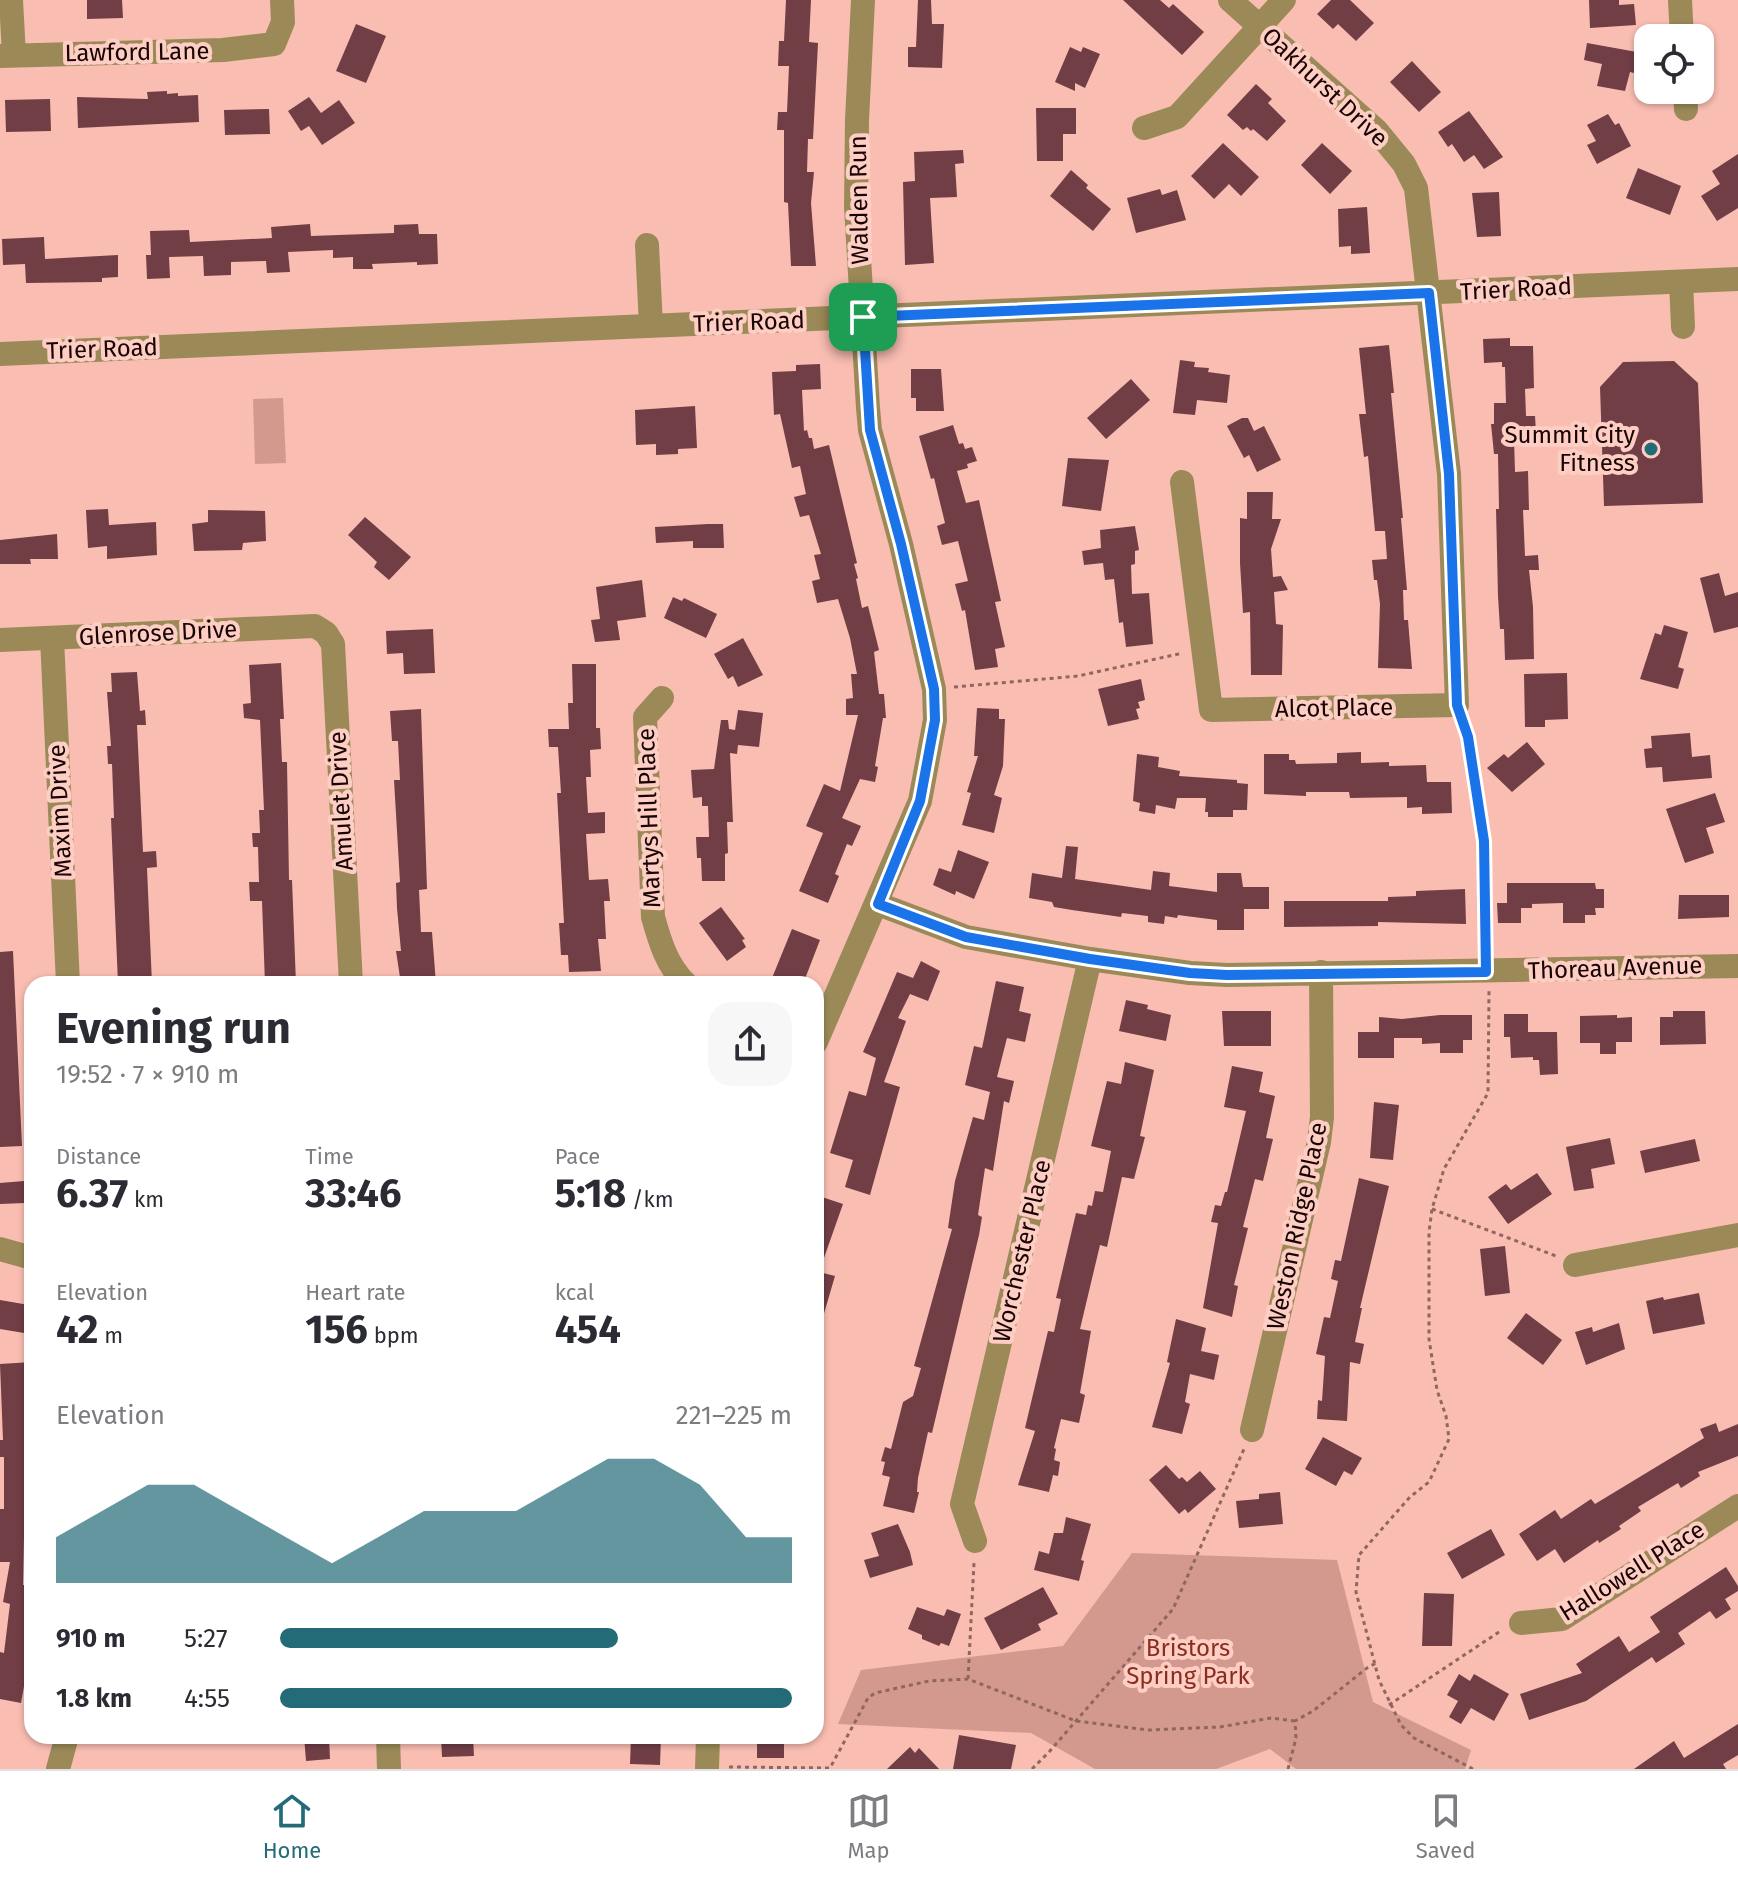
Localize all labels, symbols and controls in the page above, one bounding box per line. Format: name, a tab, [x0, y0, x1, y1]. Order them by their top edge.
street label: Oakhurst Drive	[1257, 22, 1393, 152]
map controls	[1634, 24, 1714, 104]
button: locate	[1634, 24, 1714, 104]
street label: Lawford Lane	[64, 37, 210, 67]
street label: Walden Run	[844, 135, 874, 265]
street label: Trier Road	[1459, 272, 1573, 306]
pin	[829, 283, 897, 351]
icon: arrive	[841, 295, 885, 339]
street label: Trier Road	[693, 306, 805, 338]
street label: Trier Road	[46, 333, 158, 365]
place label: Summit City Fitness	[1504, 421, 1635, 477]
marker: Summit City Fitness	[1642, 440, 1660, 458]
street label: Glenrose Drive	[78, 615, 238, 651]
street label: Alcot Place	[1275, 693, 1393, 723]
street label: Martys Hill Place	[632, 728, 666, 908]
street label: Amulet Drive	[323, 731, 359, 871]
street label: Maxim Drive	[43, 744, 77, 878]
street label: Thoreau Avenue	[1527, 951, 1703, 985]
text: Evening run	[56, 1002, 291, 1055]
button: share	[708, 1002, 792, 1086]
text: 19:52 · 7 × 910 m	[56, 1059, 239, 1090]
street label: Weston Ridge Place	[1261, 1120, 1333, 1332]
text: Distance	[56, 1143, 141, 1170]
text: Time	[305, 1143, 354, 1170]
text: Pace	[555, 1143, 600, 1170]
street label: Worchester Place	[987, 1157, 1057, 1345]
text: 6.37	[56, 1170, 128, 1218]
text: 33:46	[305, 1170, 402, 1218]
text: 5:18	[555, 1170, 626, 1218]
text: km	[128, 1186, 164, 1213]
text: /km	[626, 1186, 674, 1213]
text: Elevation	[56, 1279, 148, 1306]
text: Heart rate	[305, 1279, 406, 1306]
text: kcal	[555, 1279, 594, 1306]
text: 42	[56, 1306, 98, 1354]
text: 156	[305, 1306, 368, 1354]
text: 454	[555, 1306, 621, 1354]
text: m	[98, 1322, 123, 1349]
text: bpm	[368, 1322, 419, 1349]
text: Elevation	[56, 1400, 165, 1431]
text: 221–225 m	[676, 1400, 792, 1431]
street label: Hallowell Place	[1554, 1515, 1710, 1627]
text: 910 m	[56, 1623, 125, 1654]
text: 5:27	[184, 1623, 227, 1654]
park label: Bristors Spring Park	[1126, 1634, 1250, 1690]
text: 1.8 km	[56, 1683, 132, 1714]
text: 4:55	[184, 1683, 230, 1714]
tab: Home	[263, 1789, 321, 1864]
tab: Map	[847, 1789, 891, 1864]
tab: Saved	[1416, 1789, 1475, 1864]

